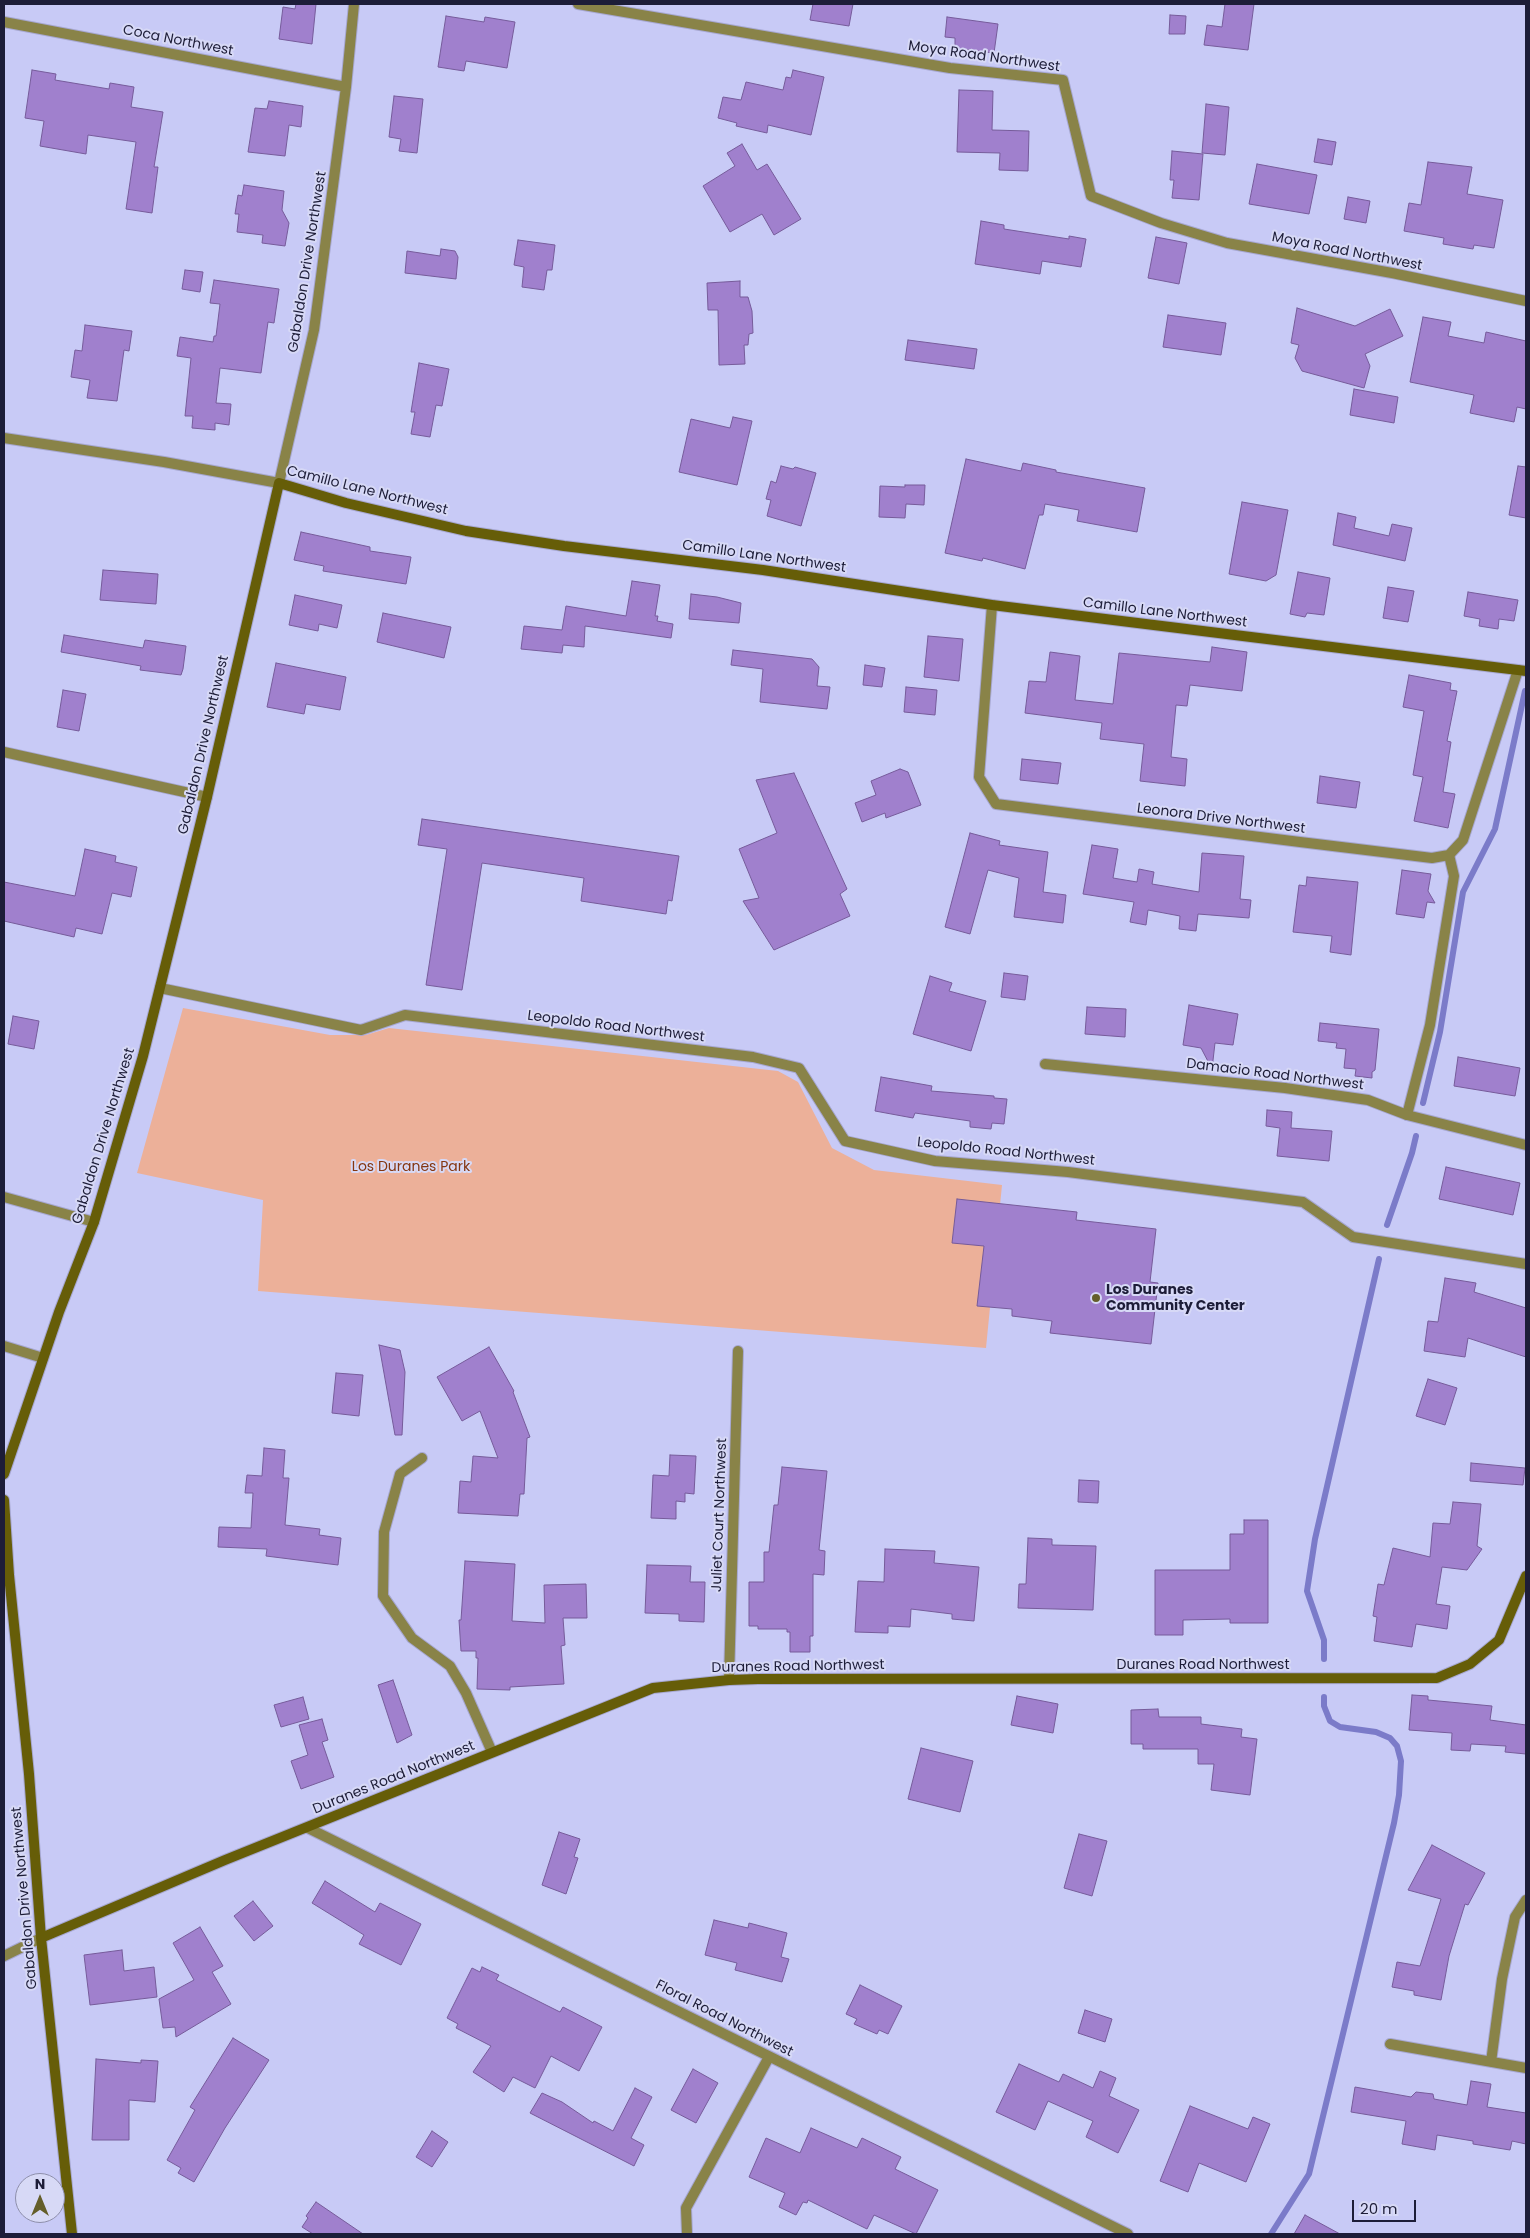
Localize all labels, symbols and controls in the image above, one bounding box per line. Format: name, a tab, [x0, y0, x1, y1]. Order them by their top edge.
street label: Coca Northwest	[121, 22, 235, 60]
street label: Moya Road Northwest	[907, 38, 1061, 76]
street label: Gabaldon Drive Northwest	[285, 170, 331, 354]
street label: Moya Road Northwest	[1270, 229, 1424, 275]
street label: Camillo Lane Northwest	[285, 463, 449, 519]
street label: Camillo Lane Northwest	[681, 537, 847, 577]
street label: Camillo Lane Northwest	[1082, 595, 1248, 631]
street label: Gabaldon Drive Northwest	[175, 654, 233, 836]
street label: Leonora Drive Northwest	[1136, 800, 1306, 838]
street label: Leopoldo Road Northwest	[526, 1008, 706, 1046]
street label: Gabaldon Drive Northwest	[69, 1046, 139, 1226]
street label: Damacio Road Northwest	[1185, 1056, 1365, 1094]
street label: Leopoldo Road Northwest	[916, 1134, 1096, 1170]
park label: Los Duranes Park	[352, 1159, 470, 1175]
place label: Los Duranes Community Center	[1106, 1282, 1245, 1314]
marker: Los Duranes Community Center	[1090, 1292, 1102, 1304]
street label: Juliet Court Northwest	[709, 1438, 731, 1592]
street label: Duranes Road Northwest	[711, 1657, 885, 1677]
street label: Duranes Road Northwest	[1116, 1657, 1290, 1673]
street label: Duranes Road Northwest	[311, 1738, 477, 1818]
street label: Gabaldon Drive Northwest	[9, 1806, 41, 1990]
street label: Floral Road Northwest	[652, 1977, 796, 2061]
north arrow	[15, 2173, 65, 2223]
text: N	[35, 2174, 45, 2194]
scale bar	[1355, 2190, 1419, 2222]
text: 20 m	[1360, 2198, 1398, 2219]

